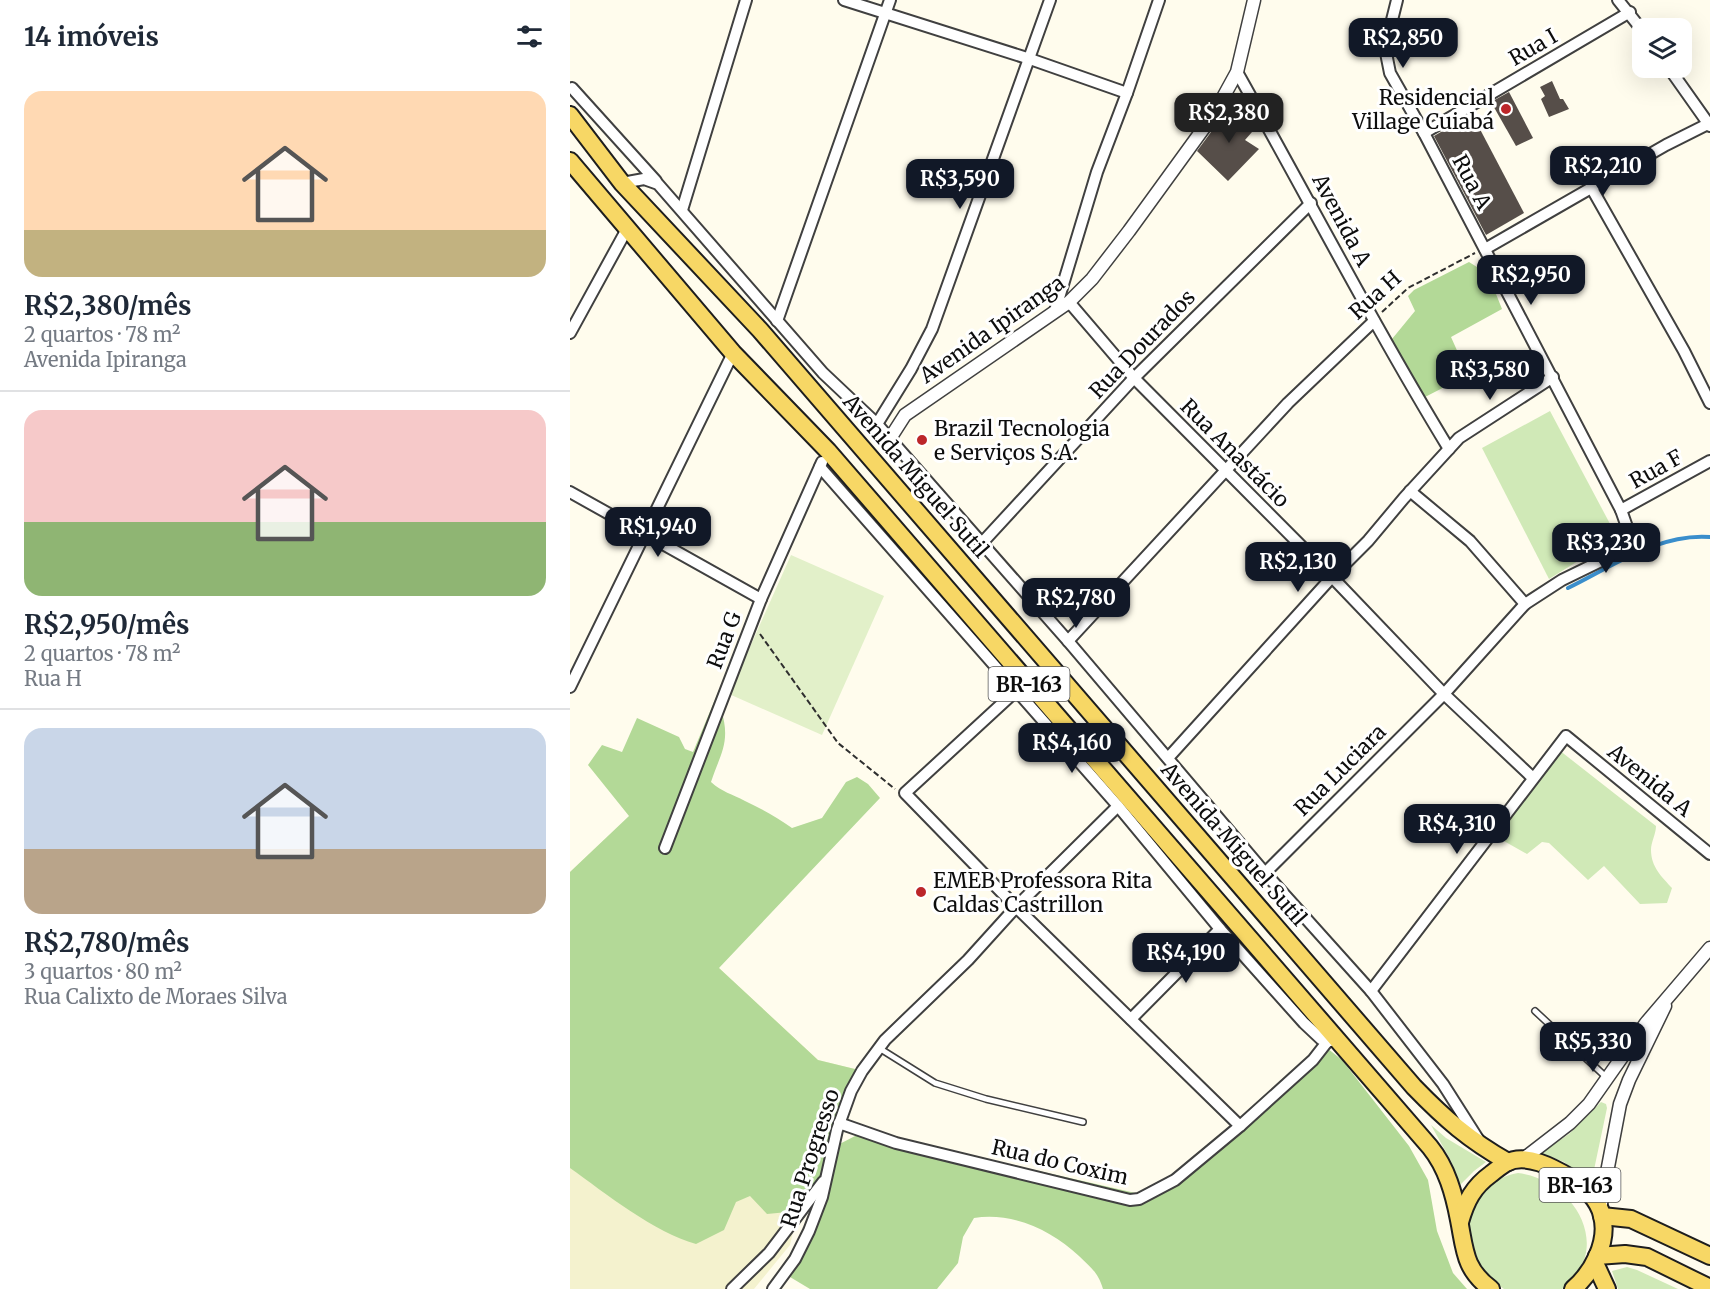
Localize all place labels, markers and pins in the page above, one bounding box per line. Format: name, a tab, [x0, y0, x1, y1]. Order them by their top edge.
pin: R$2,850	[1348, 18, 1458, 69]
place label: Residencial Village Cuiabá	[1351, 84, 1494, 135]
pin: R$2,380	[1174, 93, 1284, 144]
marker: Residencial Village Cuiabá	[1499, 102, 1513, 116]
pin: R$2,210	[1548, 146, 1658, 197]
pin: R$3,590	[905, 159, 1015, 210]
pin: R$2,950	[1476, 255, 1586, 306]
pin: R$3,580	[1435, 350, 1545, 401]
place label: Brazil Tecnologia e Serviços S.A.	[934, 415, 1110, 466]
marker: Brazil Tecnologia e Serviços S.A.	[915, 433, 929, 447]
pin: R$1,940	[603, 507, 713, 558]
pin: R$3,230	[1551, 523, 1661, 574]
pin: R$2,130	[1243, 542, 1353, 593]
pin: R$2,780	[1021, 578, 1131, 629]
pin: R$4,160	[1017, 723, 1127, 774]
pin: R$4,310	[1402, 804, 1512, 855]
place label: EMEB Professora Rita Caldas Castrillon	[933, 867, 1152, 918]
marker: EMEB Professora Rita Caldas Castrillon	[914, 885, 928, 899]
pin: R$4,190	[1131, 933, 1241, 984]
pin: R$5,330	[1538, 1022, 1648, 1073]

